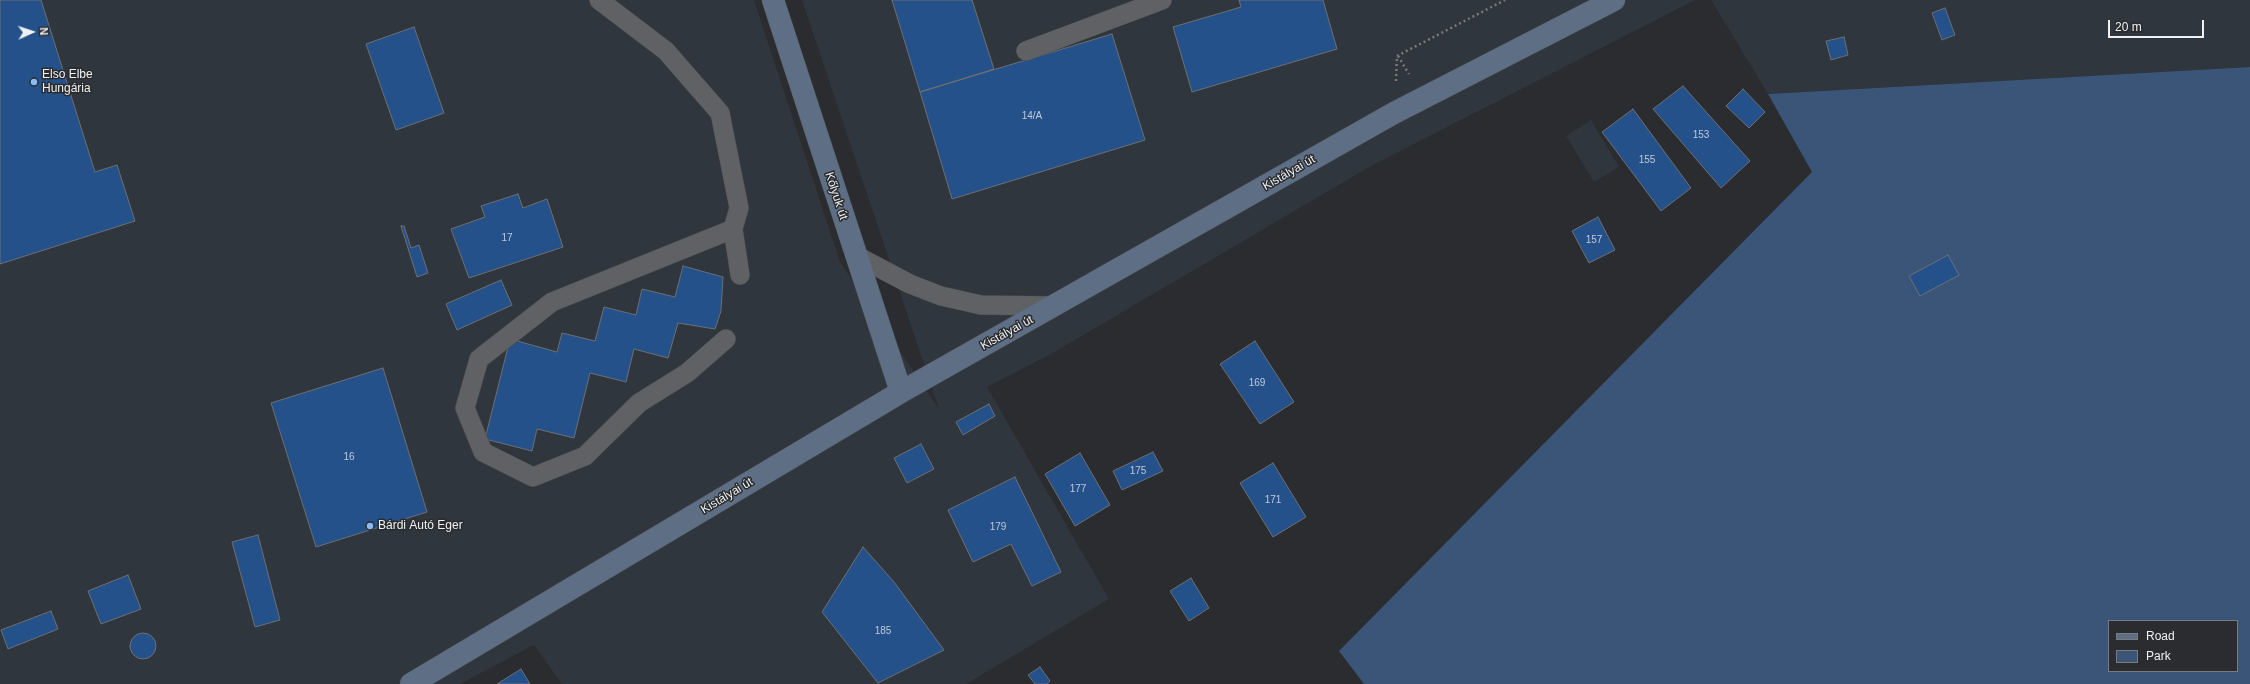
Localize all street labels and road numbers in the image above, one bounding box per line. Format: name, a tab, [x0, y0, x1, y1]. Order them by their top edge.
street label: Kistályai út	[1260, 152, 1318, 194]
street label: Kőlyuk út	[822, 170, 850, 222]
street label: Kistályai út	[978, 313, 1036, 353]
street label: Kistályai út	[698, 475, 756, 517]

